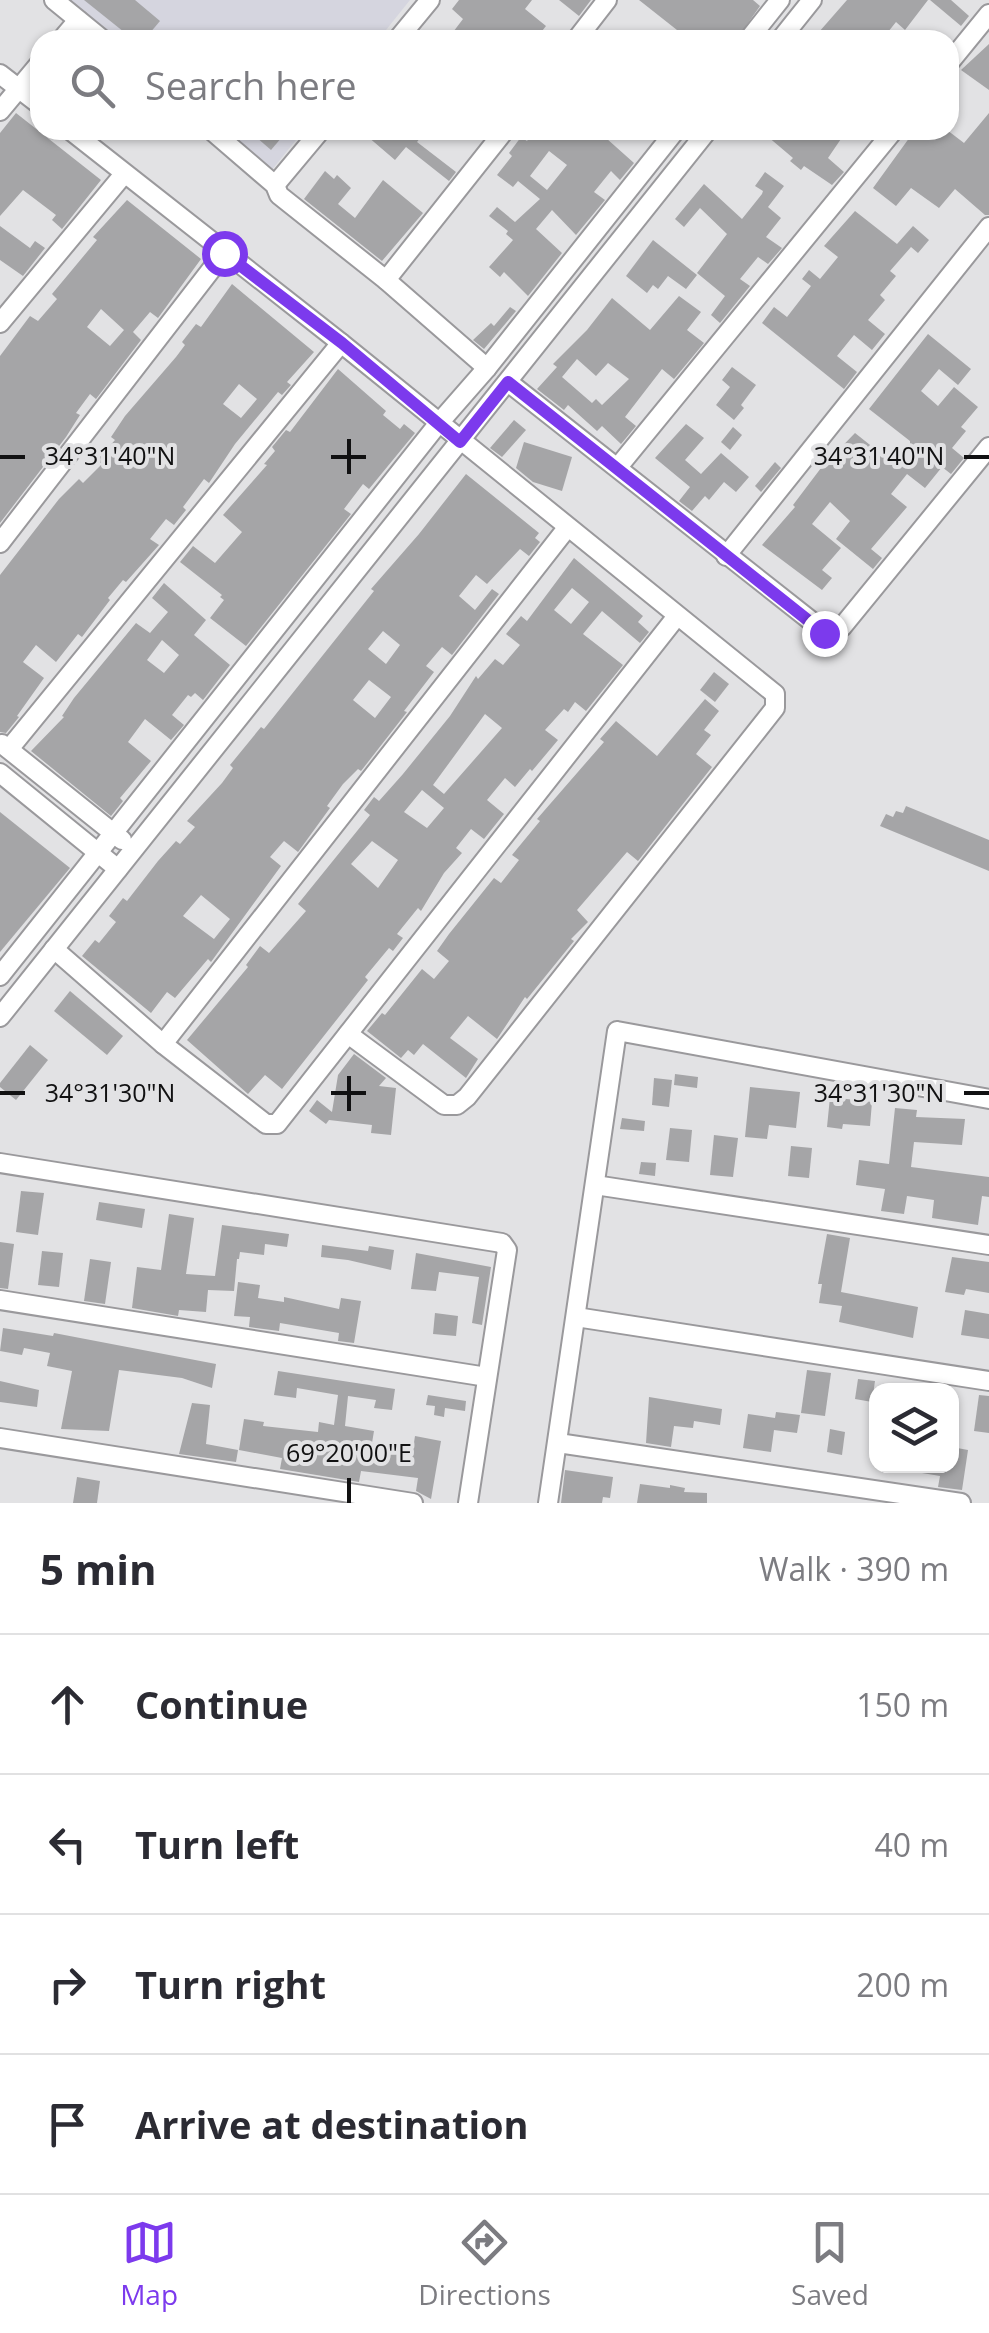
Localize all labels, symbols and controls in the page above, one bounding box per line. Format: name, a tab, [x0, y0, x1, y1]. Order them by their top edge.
search box	[30, 30, 959, 140]
icon: search	[65, 58, 120, 113]
text: Search here	[145, 59, 357, 111]
route start	[202, 231, 248, 277]
text: 34°31'40"N	[45, 438, 175, 472]
text: 34°31'40"N	[814, 438, 944, 472]
route end	[802, 611, 848, 657]
text: 34°31'30"N	[45, 1075, 175, 1109]
text: 34°31'30"N	[814, 1075, 944, 1109]
map controls	[869, 1383, 959, 1473]
button: layers	[869, 1383, 959, 1473]
text: 69°20'00"E	[286, 1435, 412, 1469]
text: 5 min	[40, 1540, 157, 1597]
text: Walk · 390 m	[759, 1547, 949, 1590]
icon: ahead	[40, 1677, 95, 1732]
text: Continue	[135, 1678, 308, 1730]
text: 150 m	[856, 1683, 949, 1726]
icon: left	[40, 1817, 95, 1872]
text: Turn left	[135, 1818, 299, 1870]
text: 40 m	[874, 1823, 949, 1866]
icon: right	[40, 1957, 95, 2012]
text: Turn right	[135, 1958, 326, 2010]
text: 200 m	[856, 1963, 949, 2006]
icon: arrive	[40, 2097, 95, 2152]
text: Arrive at destination	[135, 2098, 529, 2150]
tab: Map	[120, 2215, 178, 2313]
tab: Directions	[418, 2215, 551, 2313]
tab: Saved	[791, 2215, 869, 2313]

